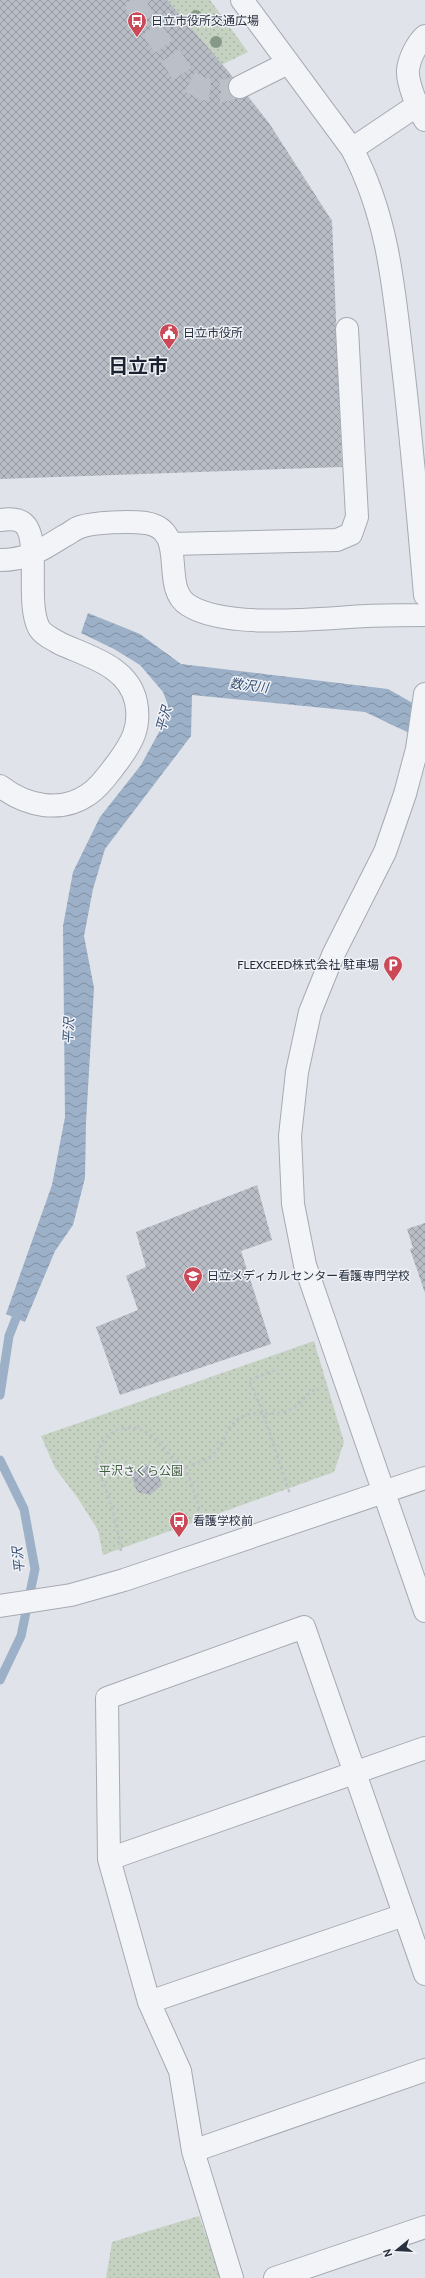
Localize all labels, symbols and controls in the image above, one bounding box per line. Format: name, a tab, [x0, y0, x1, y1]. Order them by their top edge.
bus stop icon: 日立市役所交通広場	[126, 10, 148, 38]
place label: 日立市役所交通広場	[151, 13, 259, 28]
public building icon: 日立市役所	[158, 322, 180, 350]
place label: 日立市役所	[183, 325, 243, 340]
district label: 日立市	[108, 354, 168, 378]
water label: 数沢川	[229, 675, 271, 696]
water label: 平沢	[152, 702, 175, 734]
parking icon: FLEXCEED株式会社 駐車場	[382, 954, 404, 982]
place label: FLEXCEED株式会社 駐車場	[237, 957, 379, 972]
water label: 平沢	[59, 1016, 77, 1044]
school or university icon: 日立メディカルセンター看護専門学校	[182, 1265, 204, 1293]
place label: 日立メディカルセンター看護専門学校	[207, 1268, 410, 1283]
park label: 平沢さくら公園	[99, 1463, 183, 1478]
bus stop icon: 看護学校前	[168, 1510, 190, 1538]
place label: 看護学校前	[193, 1513, 253, 1528]
water label: 平沢	[8, 1544, 27, 1574]
north arrow	[377, 2230, 417, 2270]
text: N	[380, 2247, 395, 2259]

